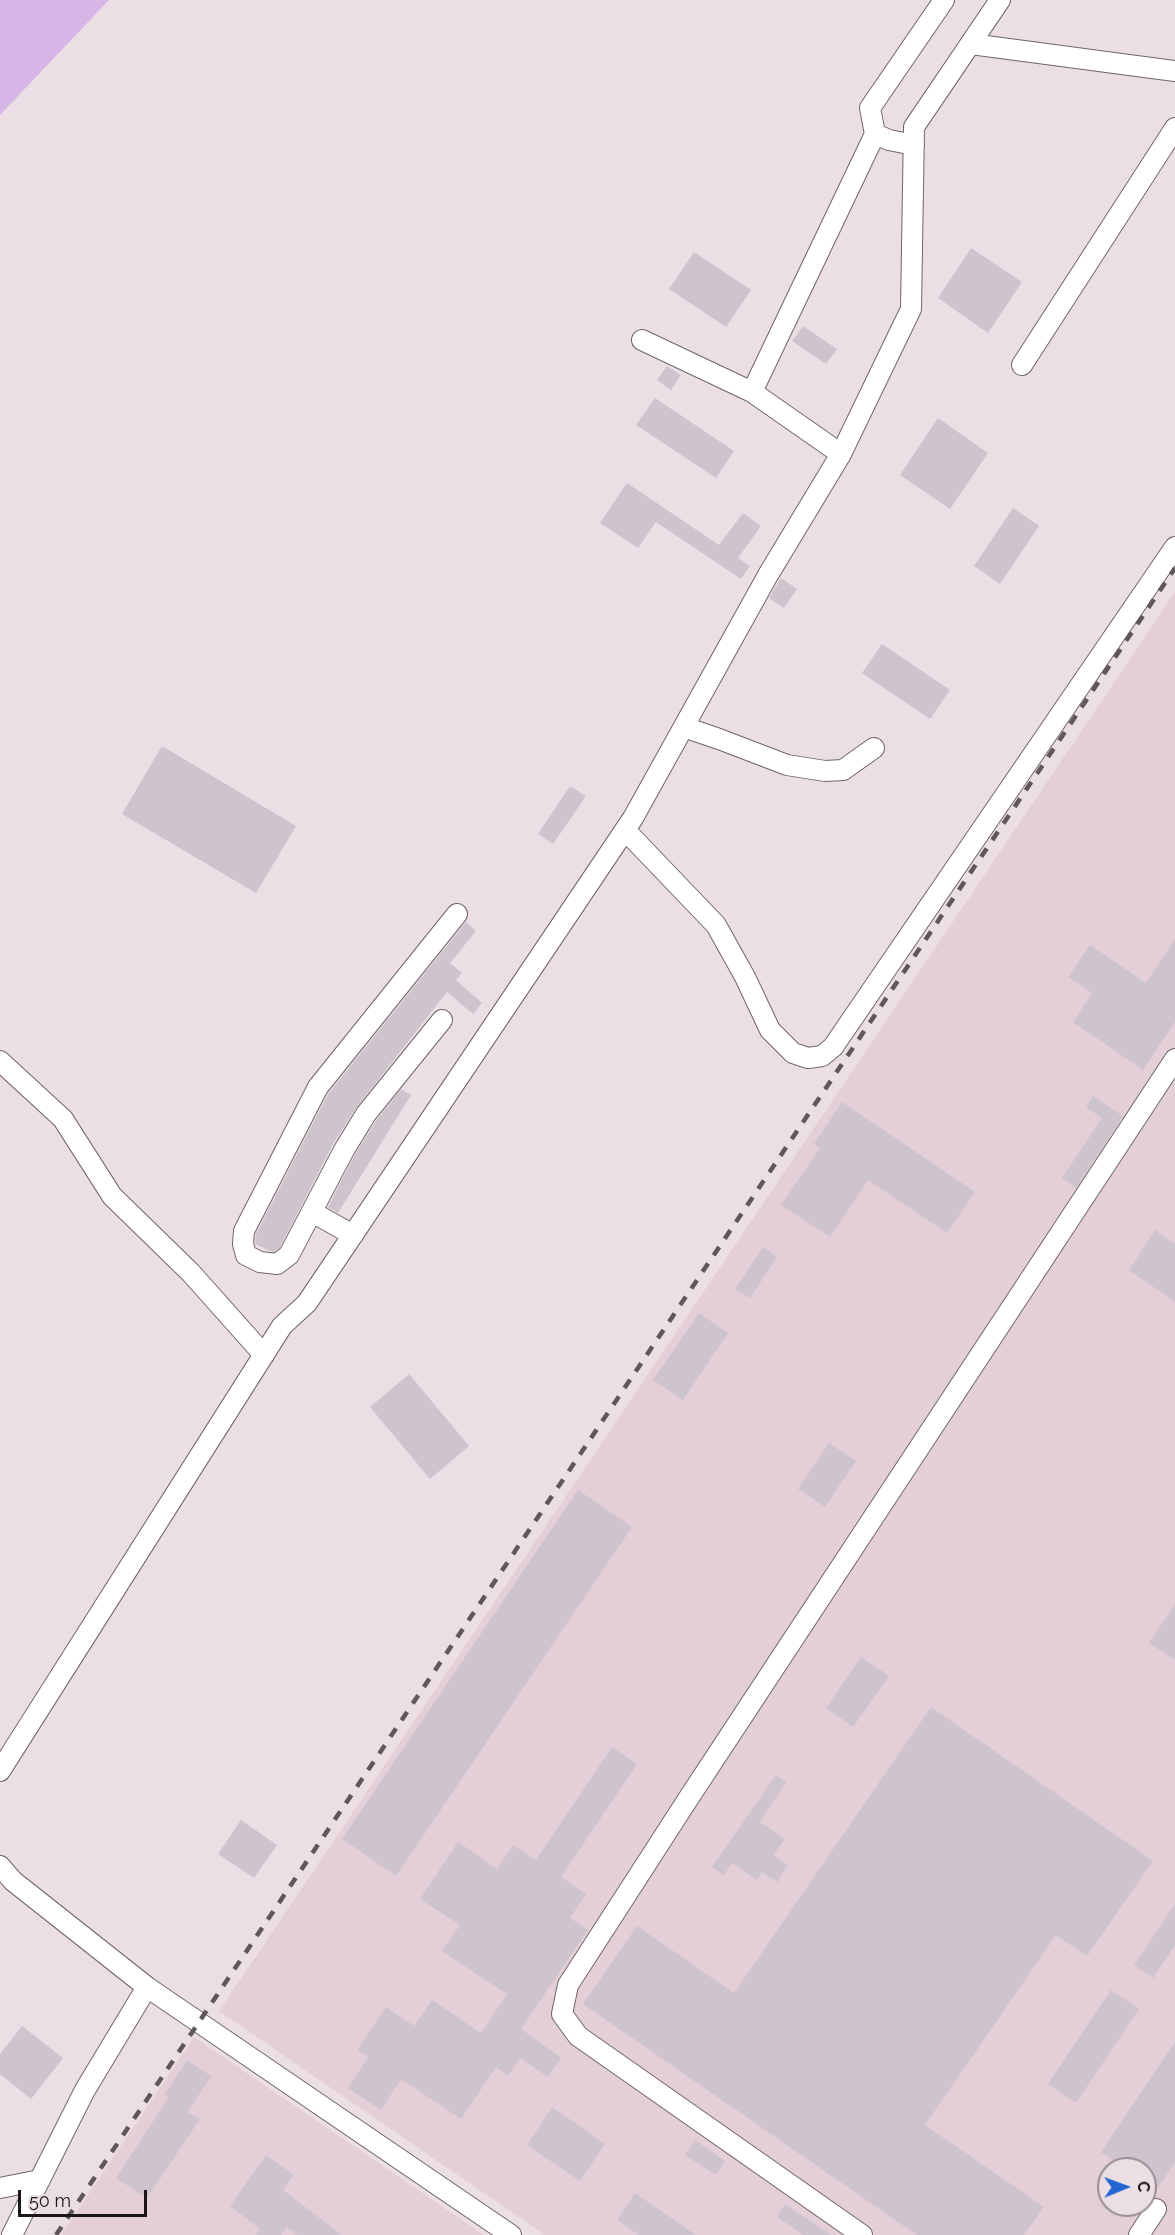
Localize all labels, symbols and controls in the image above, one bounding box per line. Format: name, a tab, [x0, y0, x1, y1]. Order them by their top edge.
north arrow	[1097, 2157, 1157, 2217]
scale bar	[21, 2178, 150, 2216]
text: С	[1134, 2181, 1153, 2192]
text: 50 m	[29, 2190, 71, 2211]

